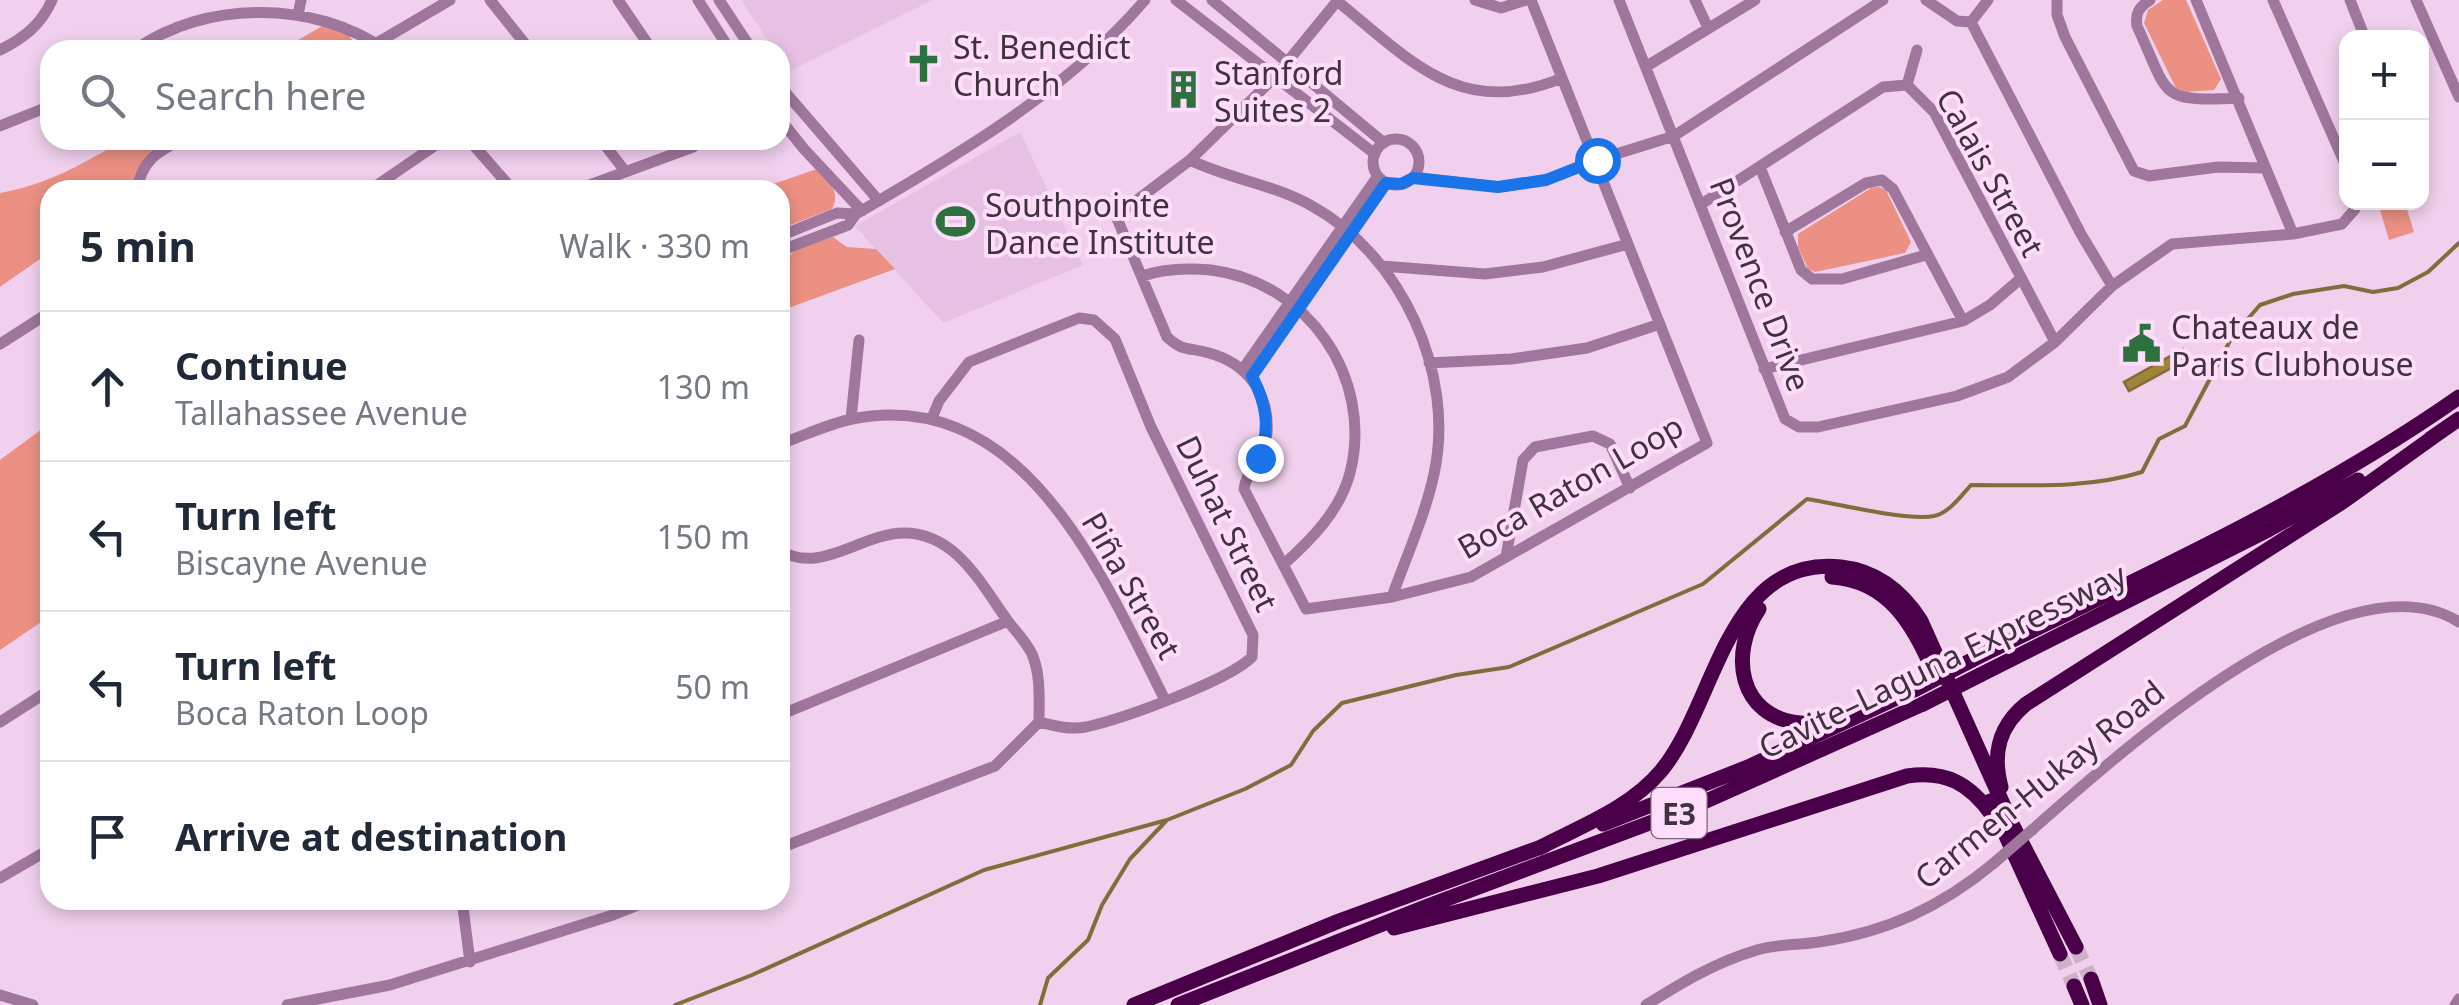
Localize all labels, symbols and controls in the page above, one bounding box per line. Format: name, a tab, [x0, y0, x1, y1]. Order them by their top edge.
place label: St. Benedict Church	[953, 25, 1131, 105]
map controls	[2339, 30, 2429, 210]
button: +	[2339, 30, 2429, 120]
search box	[40, 40, 790, 150]
church icon: St. Benedict Church	[902, 43, 944, 85]
place label: Stanford Suites 2	[1214, 51, 1343, 131]
icon: search	[75, 68, 130, 123]
text: Search here	[155, 69, 366, 121]
building icon: Stanford Suites 2	[1163, 69, 1205, 111]
street label: Calais Street	[1927, 80, 2055, 264]
button: −	[2339, 120, 2429, 210]
route start	[1575, 138, 1621, 184]
street label: Provence Drive	[1701, 171, 1821, 397]
place label: Southpointe Dance Institute	[985, 183, 1215, 263]
sports icon: Southpointe Dance Institute	[934, 201, 976, 243]
text: 5 min	[80, 217, 196, 274]
text: Walk · 330 m	[559, 224, 750, 267]
place label: Chateaux de Paris Clubhouse	[2171, 305, 2414, 385]
public building icon: Chateaux de Paris Clubhouse	[2120, 323, 2162, 365]
text: Continue	[175, 339, 348, 391]
icon: ahead	[80, 359, 135, 414]
text: 130 m	[657, 365, 750, 408]
text: Tallahassee Avenue	[175, 391, 468, 434]
street label: Boca Raton Loop	[1449, 404, 1691, 568]
street label: Duhat Street	[1167, 428, 1289, 618]
route end	[1238, 436, 1284, 482]
text: Turn left	[175, 489, 337, 541]
street label: Piña Street	[1073, 504, 1191, 666]
icon: left	[80, 509, 135, 564]
text: 150 m	[657, 515, 750, 558]
text: Biscayne Avenue	[175, 541, 428, 584]
street label: Cavite–Laguna Expressway	[1751, 552, 2133, 768]
text: Turn left	[175, 639, 337, 691]
icon: left	[80, 659, 135, 714]
text: 50 m	[675, 665, 750, 708]
street label: Carmen-Hukay Road	[1905, 670, 2173, 898]
text: Boca Raton Loop	[175, 691, 429, 734]
road number: E3	[1652, 788, 1706, 838]
icon: arrive	[80, 809, 135, 864]
text: Arrive at destination	[175, 810, 567, 862]

